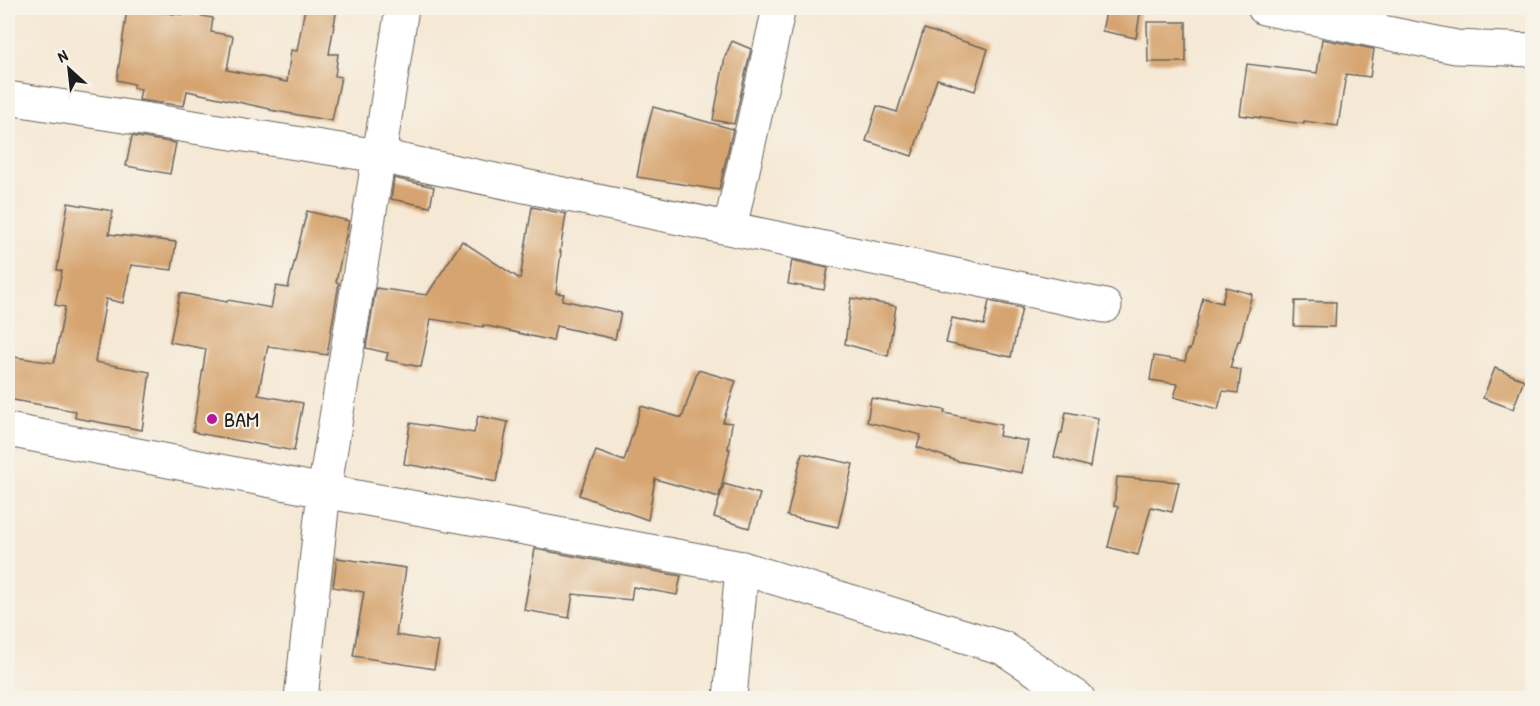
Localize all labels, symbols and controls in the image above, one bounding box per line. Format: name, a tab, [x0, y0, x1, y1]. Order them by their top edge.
north arrow	[39, 39, 99, 99]
text: N	[53, 44, 71, 67]
place label: BAM	[224, 404, 259, 434]
marker: BAM	[205, 412, 219, 426]

